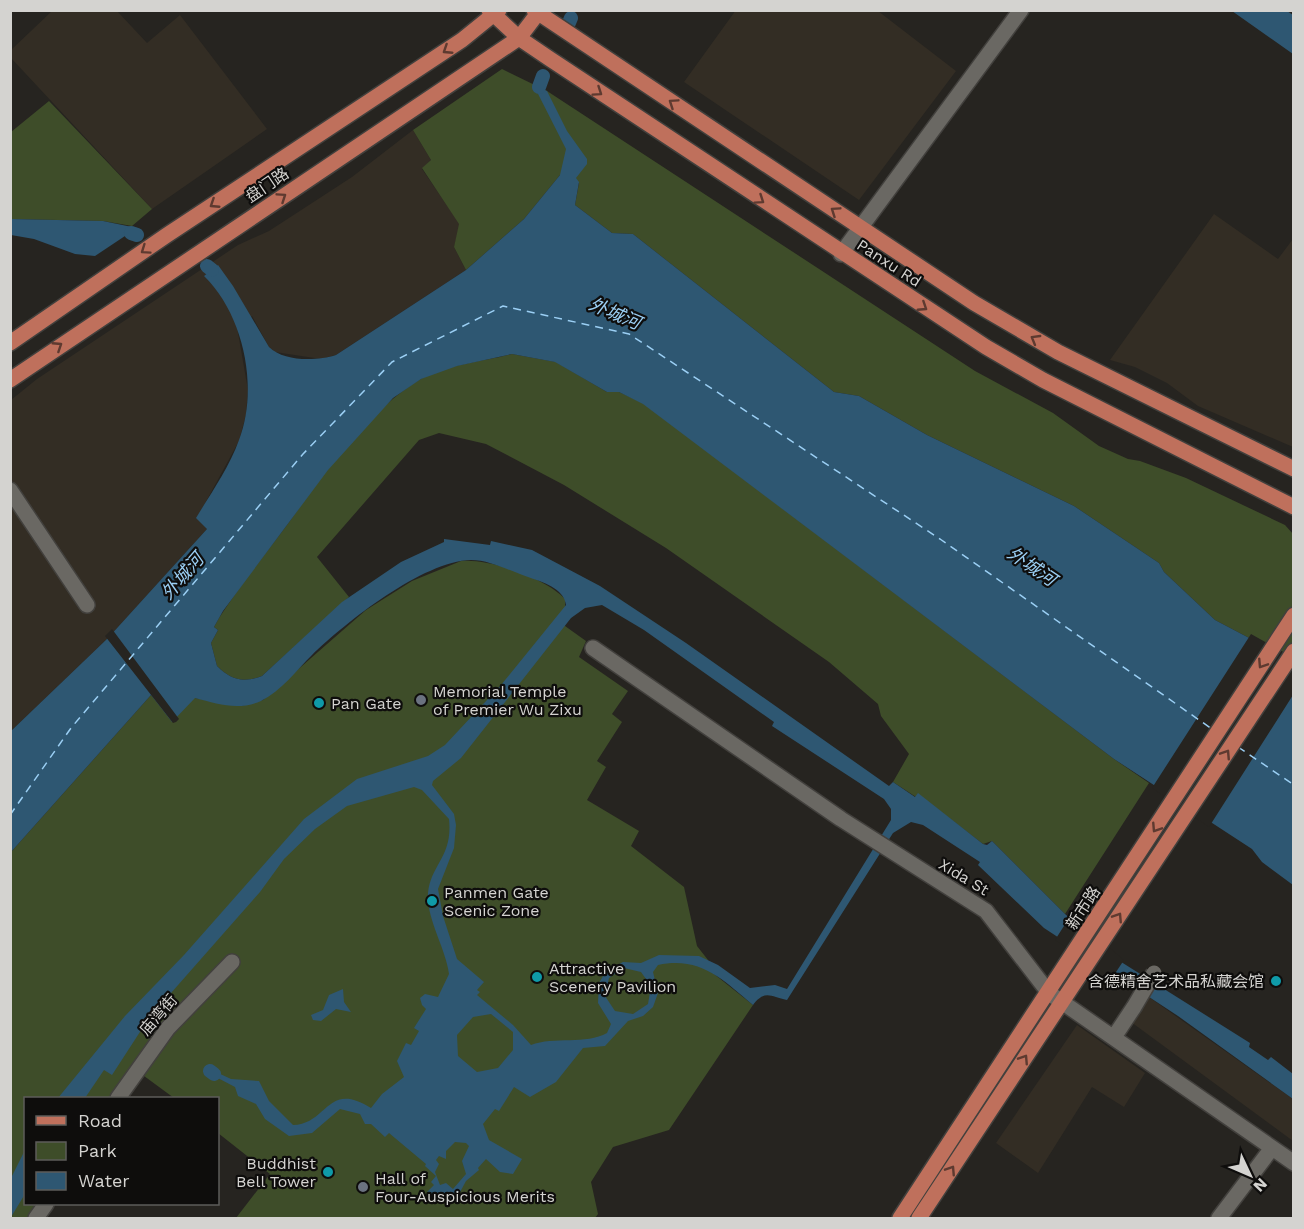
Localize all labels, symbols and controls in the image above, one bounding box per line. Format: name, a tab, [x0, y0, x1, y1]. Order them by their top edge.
one-way arrow	[443, 43, 454, 54]
one-way arrow	[592, 84, 602, 96]
one-way arrow	[669, 99, 680, 110]
street label: 盘门路	[242, 164, 292, 206]
one-way arrow	[275, 193, 286, 204]
one-way arrow	[754, 193, 765, 204]
one-way arrow	[210, 196, 220, 208]
one-way arrow	[831, 207, 841, 219]
street label: Panxu Rd	[853, 235, 925, 291]
one-way arrow	[140, 243, 151, 254]
water label: 外城河	[586, 293, 647, 334]
one-way arrow	[916, 300, 927, 311]
one-way arrow	[1031, 335, 1041, 346]
one-way arrow	[52, 342, 62, 354]
water label: 外城河	[1004, 542, 1063, 591]
water label: 外城河	[156, 546, 210, 603]
one-way arrow	[1257, 658, 1269, 668]
place label: Memorial Temple of Premier Wu Zixu	[433, 682, 582, 719]
marker: Memorial Temple of Premier Wu Zixu	[414, 693, 428, 707]
place label: Pan Gate	[331, 694, 401, 713]
marker: Pan Gate	[312, 696, 326, 710]
one-way arrow	[1218, 750, 1230, 760]
one-way arrow	[1152, 821, 1163, 832]
street label: Xida St	[936, 855, 993, 899]
place label: Panmen Gate Scenic Zone	[444, 883, 549, 920]
street label: 新市路	[1062, 883, 1104, 933]
marker: Panmen Gate Scenic Zone	[425, 894, 439, 908]
one-way arrow	[1111, 912, 1122, 923]
place label: Attractive Scenery Pavilion	[549, 959, 676, 996]
marker: Attractive Scenery Pavilion	[530, 970, 544, 984]
place label: 含德精舍艺术品私藏会馆	[1088, 972, 1264, 991]
marker: 含德精舍艺术品私藏会馆	[1269, 974, 1283, 988]
street label: 庙湾街	[135, 991, 181, 1039]
one-way arrow	[1016, 1055, 1028, 1065]
legend	[24, 1097, 219, 1205]
text: Road	[78, 1110, 122, 1131]
text: Park	[78, 1140, 117, 1161]
north arrow	[1220, 1145, 1280, 1205]
place label: Buddhist Bell Tower	[236, 1154, 316, 1191]
marker: Buddhist Bell Tower	[321, 1165, 335, 1179]
one-way arrow	[944, 1165, 955, 1176]
place label: Hall of Four-Auspicious Merits	[375, 1169, 555, 1206]
text: Water	[78, 1170, 130, 1191]
text: N	[1249, 1174, 1271, 1196]
marker: Hall of Four-Auspicious Merits	[356, 1180, 370, 1194]

